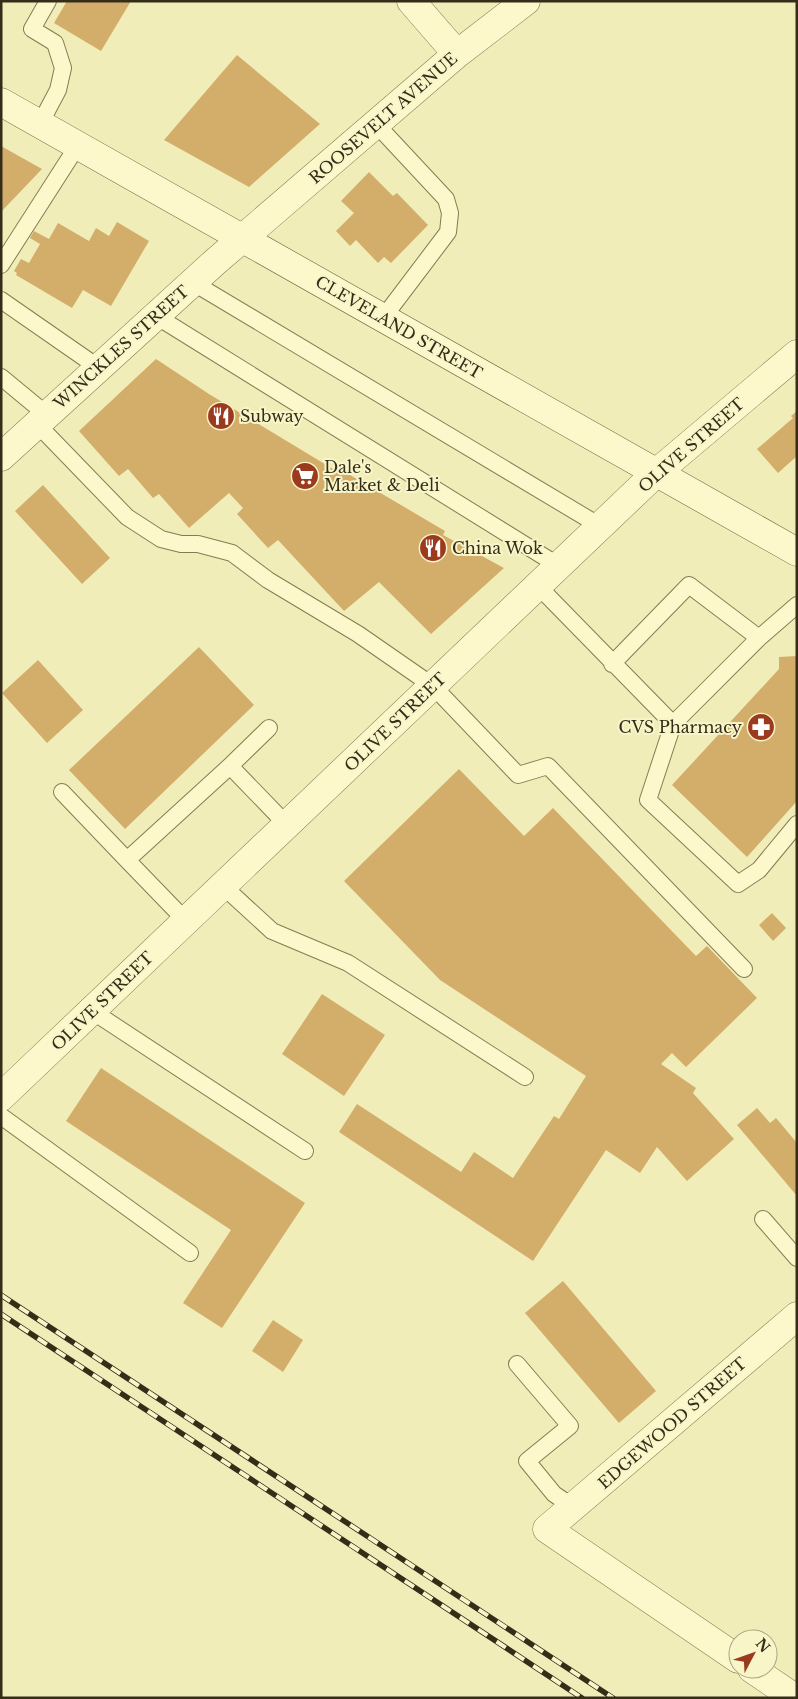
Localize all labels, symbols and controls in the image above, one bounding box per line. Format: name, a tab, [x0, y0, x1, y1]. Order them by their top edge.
street label: ROOSEVELT AVENUE	[305, 48, 461, 188]
street label: CLEVELAND STREET	[312, 271, 486, 383]
street label: WINCKLES STREET	[49, 281, 193, 414]
street label: OLIVE STREET	[634, 393, 748, 496]
restaurant icon: Subway	[206, 401, 236, 431]
place label: Subway	[240, 406, 304, 426]
place label: Dale's Market & Deli	[324, 457, 440, 495]
supermarket icon: Dale's Market & Deli	[290, 461, 320, 491]
restaurant icon: China Wok	[418, 533, 448, 563]
place label: China Wok	[452, 538, 543, 558]
street label: OLIVE STREET	[340, 668, 450, 776]
pharmacy icon: CVS Pharmacy	[746, 712, 776, 742]
place label: CVS Pharmacy	[619, 717, 743, 737]
street label: OLIVE STREET	[47, 947, 157, 1055]
street label: EDGEWOOD STREET	[594, 1353, 750, 1493]
north arrow	[728, 1629, 778, 1679]
text: N	[752, 1635, 774, 1656]

